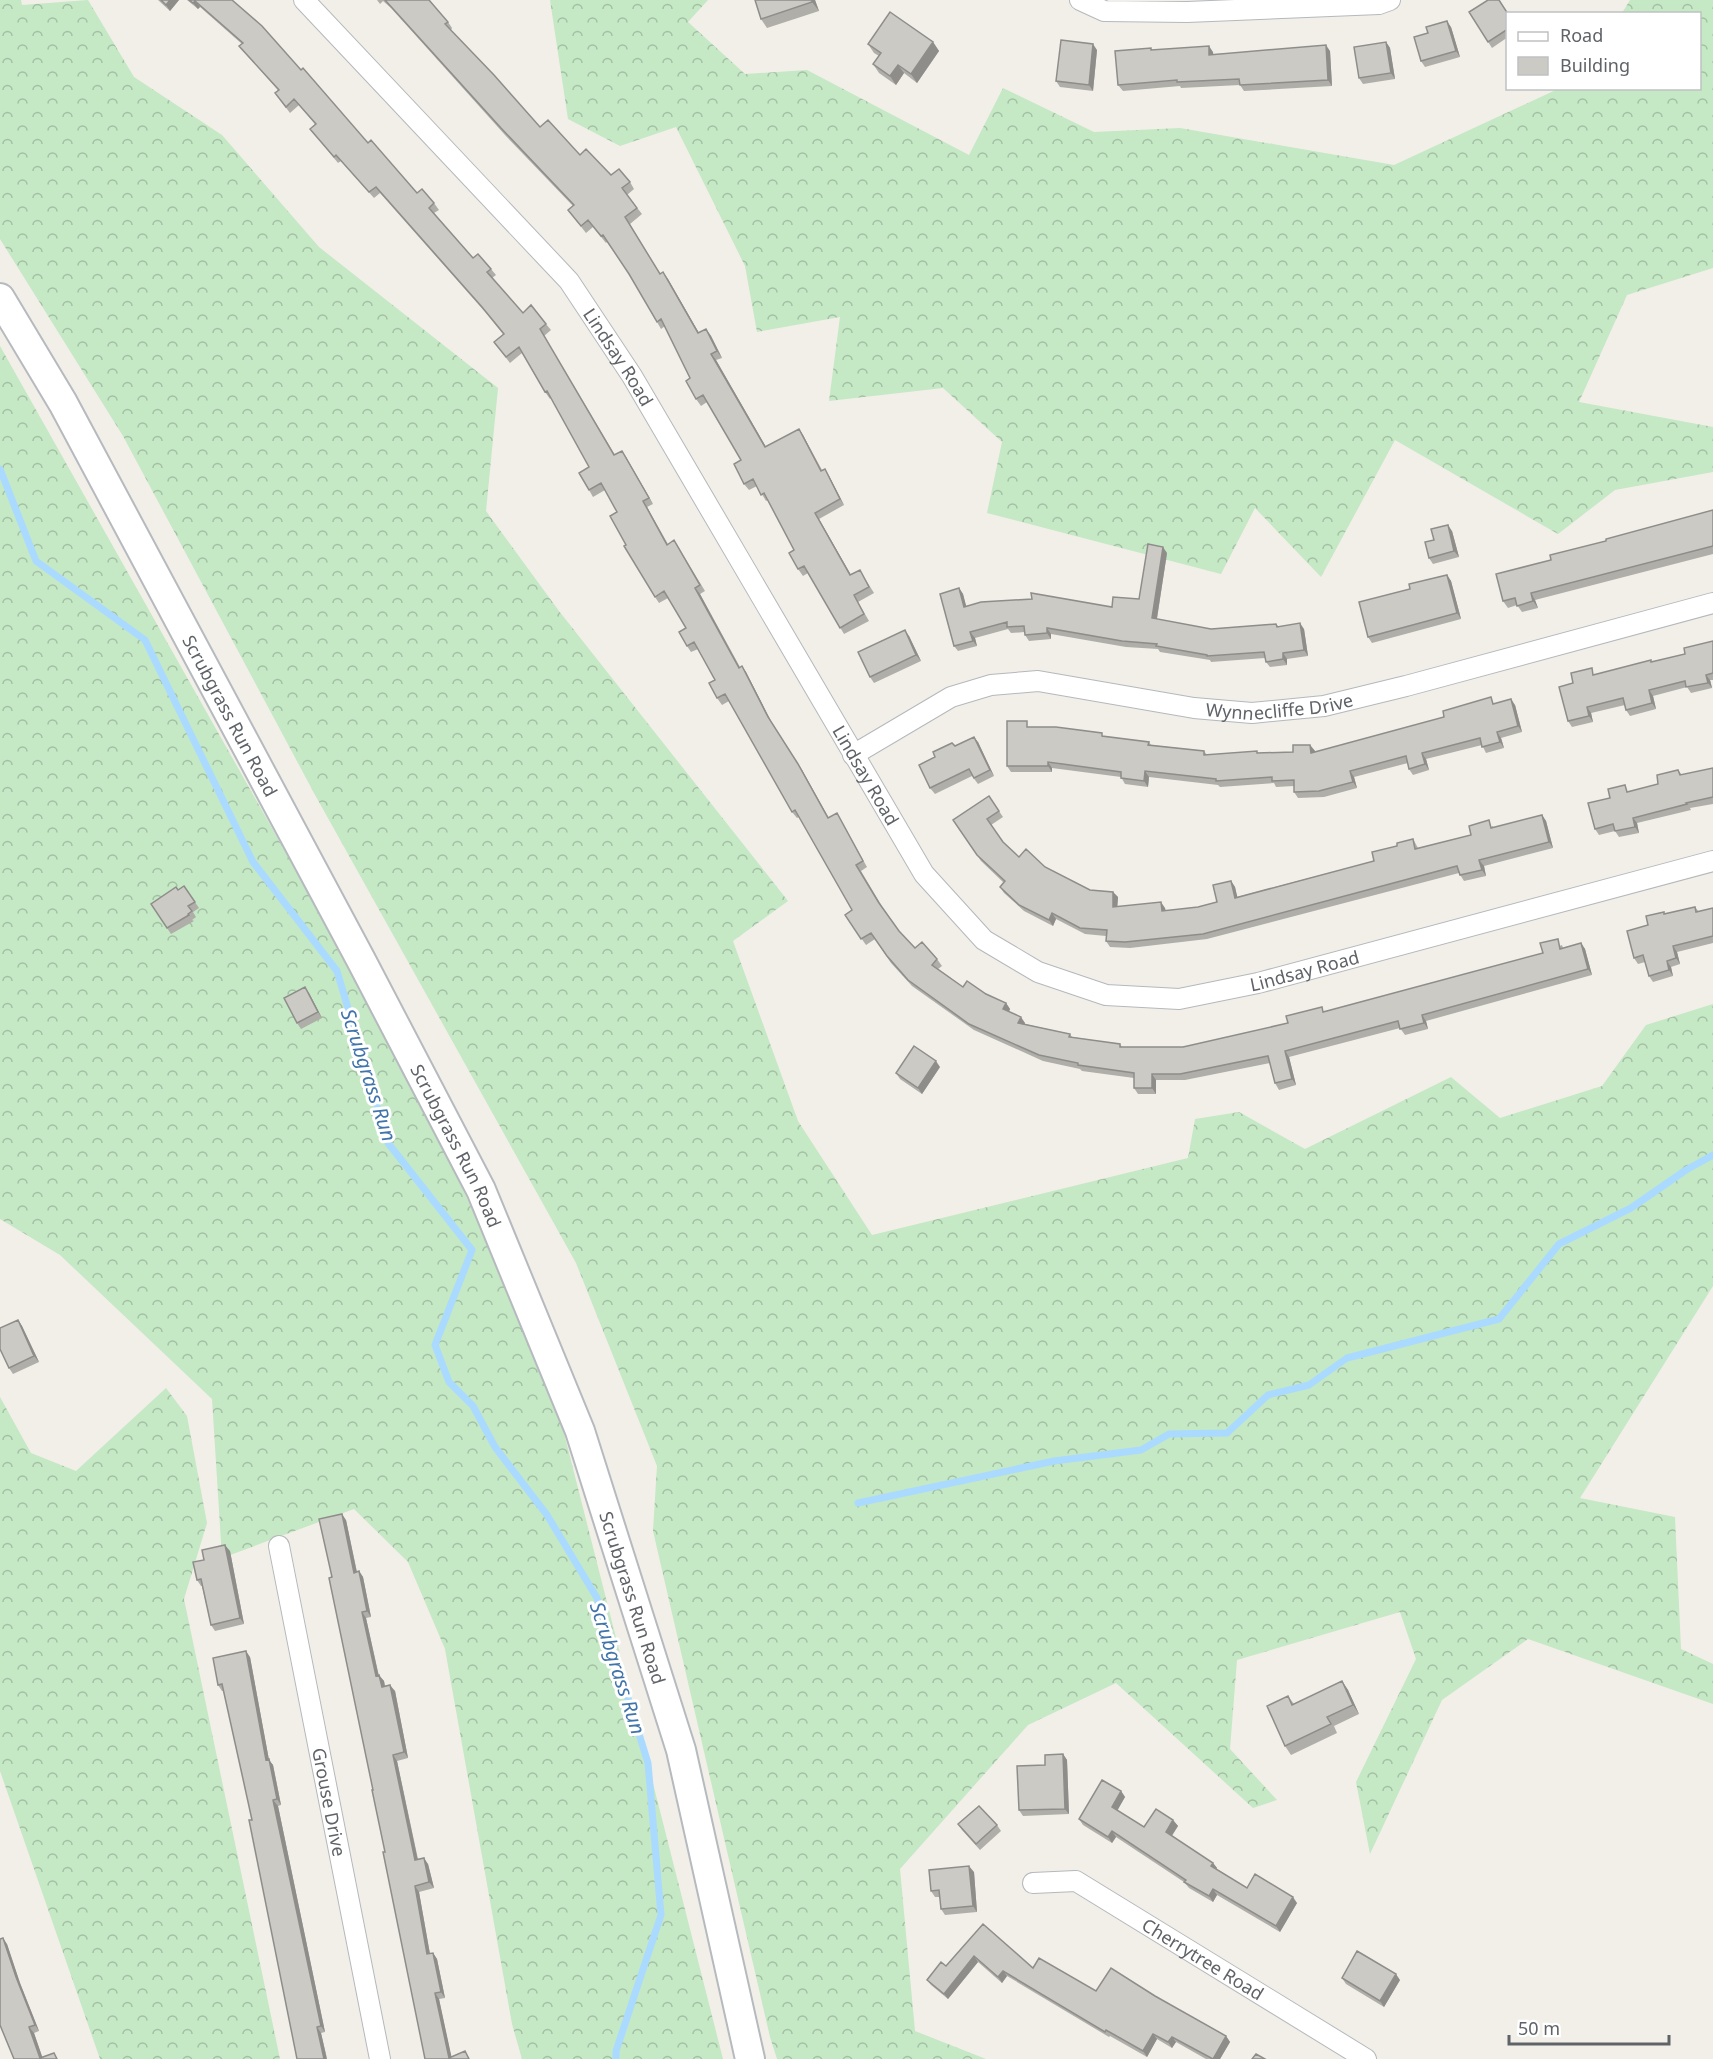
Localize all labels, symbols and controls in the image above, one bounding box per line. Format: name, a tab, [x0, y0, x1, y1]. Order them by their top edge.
legend	[1506, 12, 1701, 90]
text: Road	[1560, 23, 1603, 47]
text: Building	[1560, 53, 1630, 77]
street label: Lindsay Road	[578, 303, 659, 410]
street label: Scrubgrass Run Road	[177, 631, 283, 801]
street label: Wynnecliffe Drive	[1205, 687, 1355, 725]
street label: Lindsay Road	[827, 721, 905, 830]
street label: Lindsay Road	[1248, 944, 1362, 996]
water label: Scrubgrass Run	[335, 1005, 403, 1145]
street label: Scrubgrass Run Road	[405, 1060, 507, 1231]
street label: Scrubgrass Run Road	[595, 1508, 671, 1686]
water label: Scrubgrass Run	[585, 1599, 651, 1737]
street label: Grouse Drive	[307, 1746, 352, 1858]
street label: Cherrytree Road	[1138, 1912, 1268, 2005]
scale bar	[1509, 2008, 1670, 2046]
text: 50 m	[1518, 2016, 1560, 2040]

